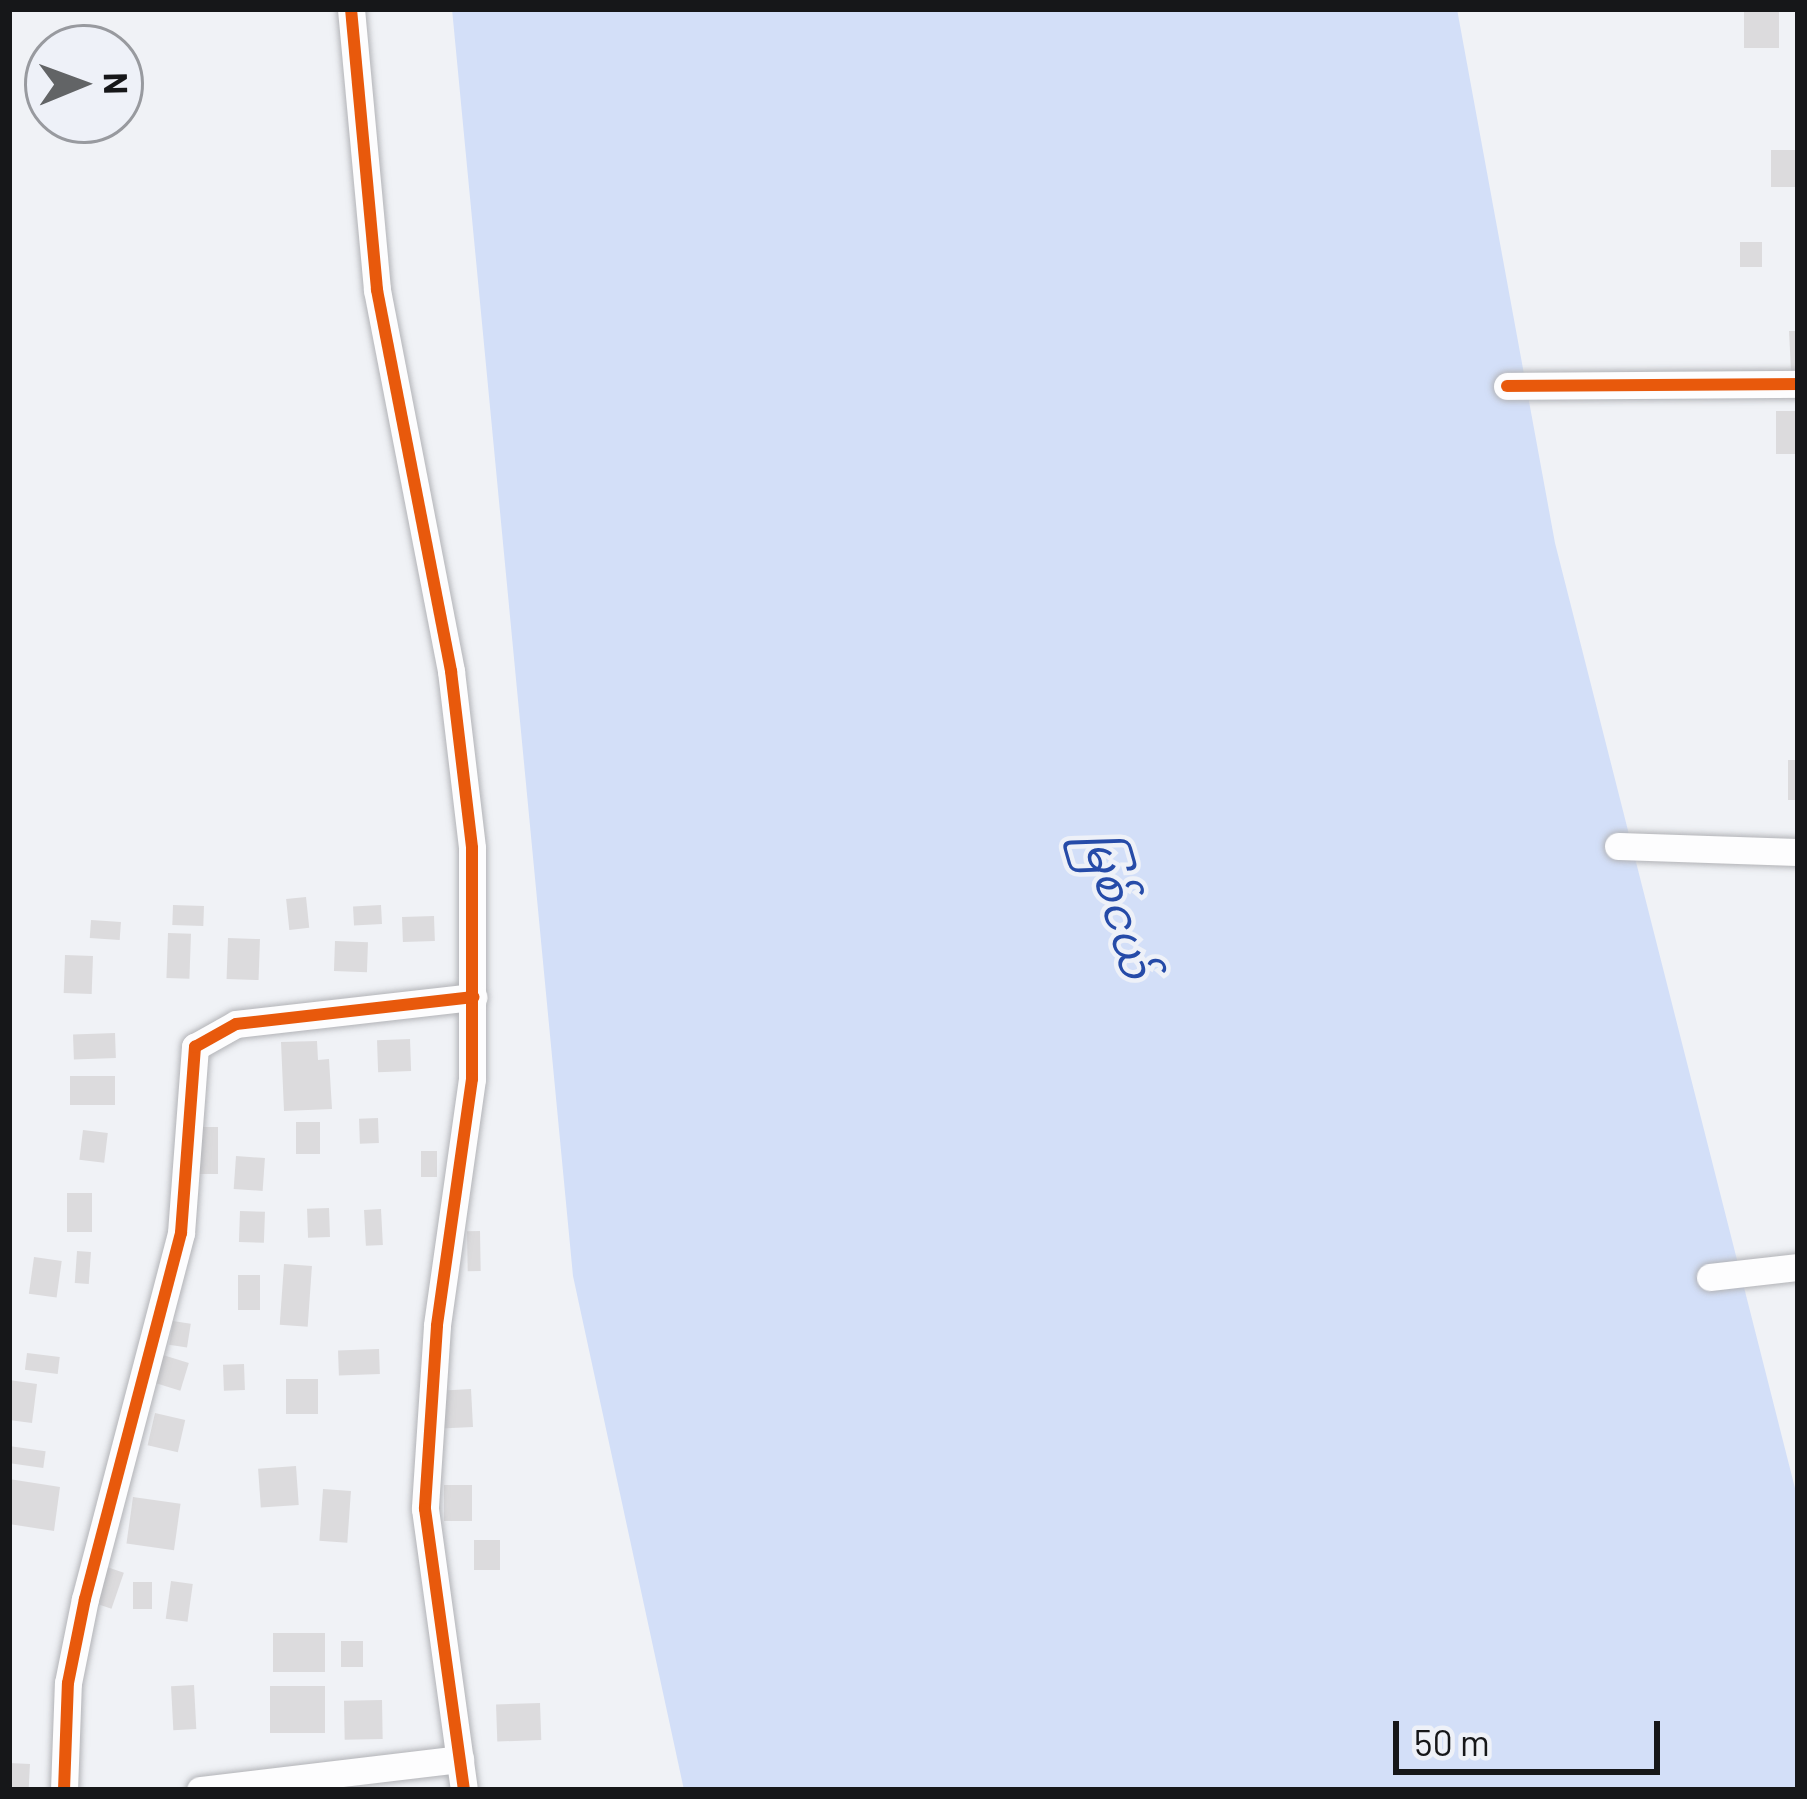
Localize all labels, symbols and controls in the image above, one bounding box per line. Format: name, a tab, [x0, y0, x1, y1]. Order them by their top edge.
north arrow	[24, 24, 144, 144]
text: N	[97, 72, 137, 95]
water label: မြစ်ငယ်	[1072, 824, 1166, 984]
scale bar	[1399, 1697, 1666, 1771]
text: 50 m	[1414, 1720, 1490, 1763]

